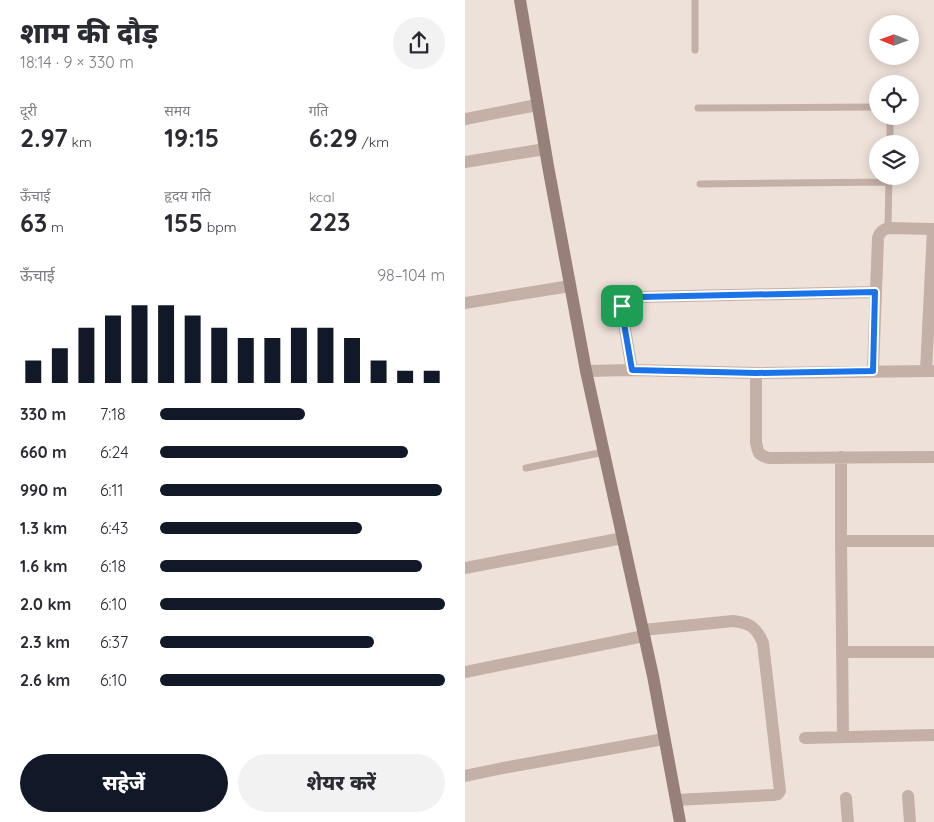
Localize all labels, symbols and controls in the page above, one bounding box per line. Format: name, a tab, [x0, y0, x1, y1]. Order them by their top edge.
text: शाम की दौड़	[20, 15, 158, 50]
north arrow	[869, 15, 919, 65]
map controls	[869, 15, 919, 185]
button: share	[393, 17, 445, 69]
text: 18:14 · 9 × 330 m	[20, 52, 134, 72]
button: locate	[869, 75, 919, 125]
text: दूरी	[20, 102, 37, 120]
text: समय	[164, 102, 190, 120]
text: गति	[309, 102, 328, 120]
text: 2.97	[20, 122, 68, 153]
text: 19:15	[164, 122, 219, 153]
text: 6:29	[309, 122, 358, 153]
text: km	[68, 133, 92, 151]
text: /km	[358, 133, 389, 151]
button: layers	[869, 135, 919, 185]
text: ऊँचाई	[20, 187, 50, 205]
text: हृदय गति	[164, 187, 211, 205]
text: kcal	[309, 188, 335, 206]
text: 223	[309, 206, 351, 237]
text: 63	[20, 207, 47, 238]
text: 155	[164, 207, 203, 238]
text: m	[47, 218, 64, 236]
text: bpm	[203, 218, 236, 236]
text: ऊँचाई	[20, 265, 55, 285]
text: 98–104 m	[377, 265, 445, 285]
pin	[601, 285, 643, 327]
icon: arrive	[608, 292, 636, 320]
text: 330 m	[20, 404, 66, 424]
text: 7:18	[100, 404, 126, 424]
text: 660 m	[20, 442, 67, 462]
text: 6:24	[100, 442, 129, 462]
text: 990 m	[20, 480, 67, 500]
text: 6:11	[100, 480, 123, 500]
text: 1.3 km	[20, 518, 67, 538]
text: 6:43	[100, 518, 128, 538]
text: 1.6 km	[20, 556, 67, 576]
text: 6:18	[100, 556, 126, 576]
text: 2.0 km	[20, 594, 71, 614]
text: 6:10	[100, 594, 127, 614]
text: 2.3 km	[20, 632, 70, 652]
text: 6:37	[100, 632, 128, 652]
text: 2.6 km	[20, 670, 70, 690]
text: 6:10	[100, 670, 127, 690]
button: सहेजें	[20, 754, 228, 812]
button: शेयर करें	[238, 754, 445, 812]

